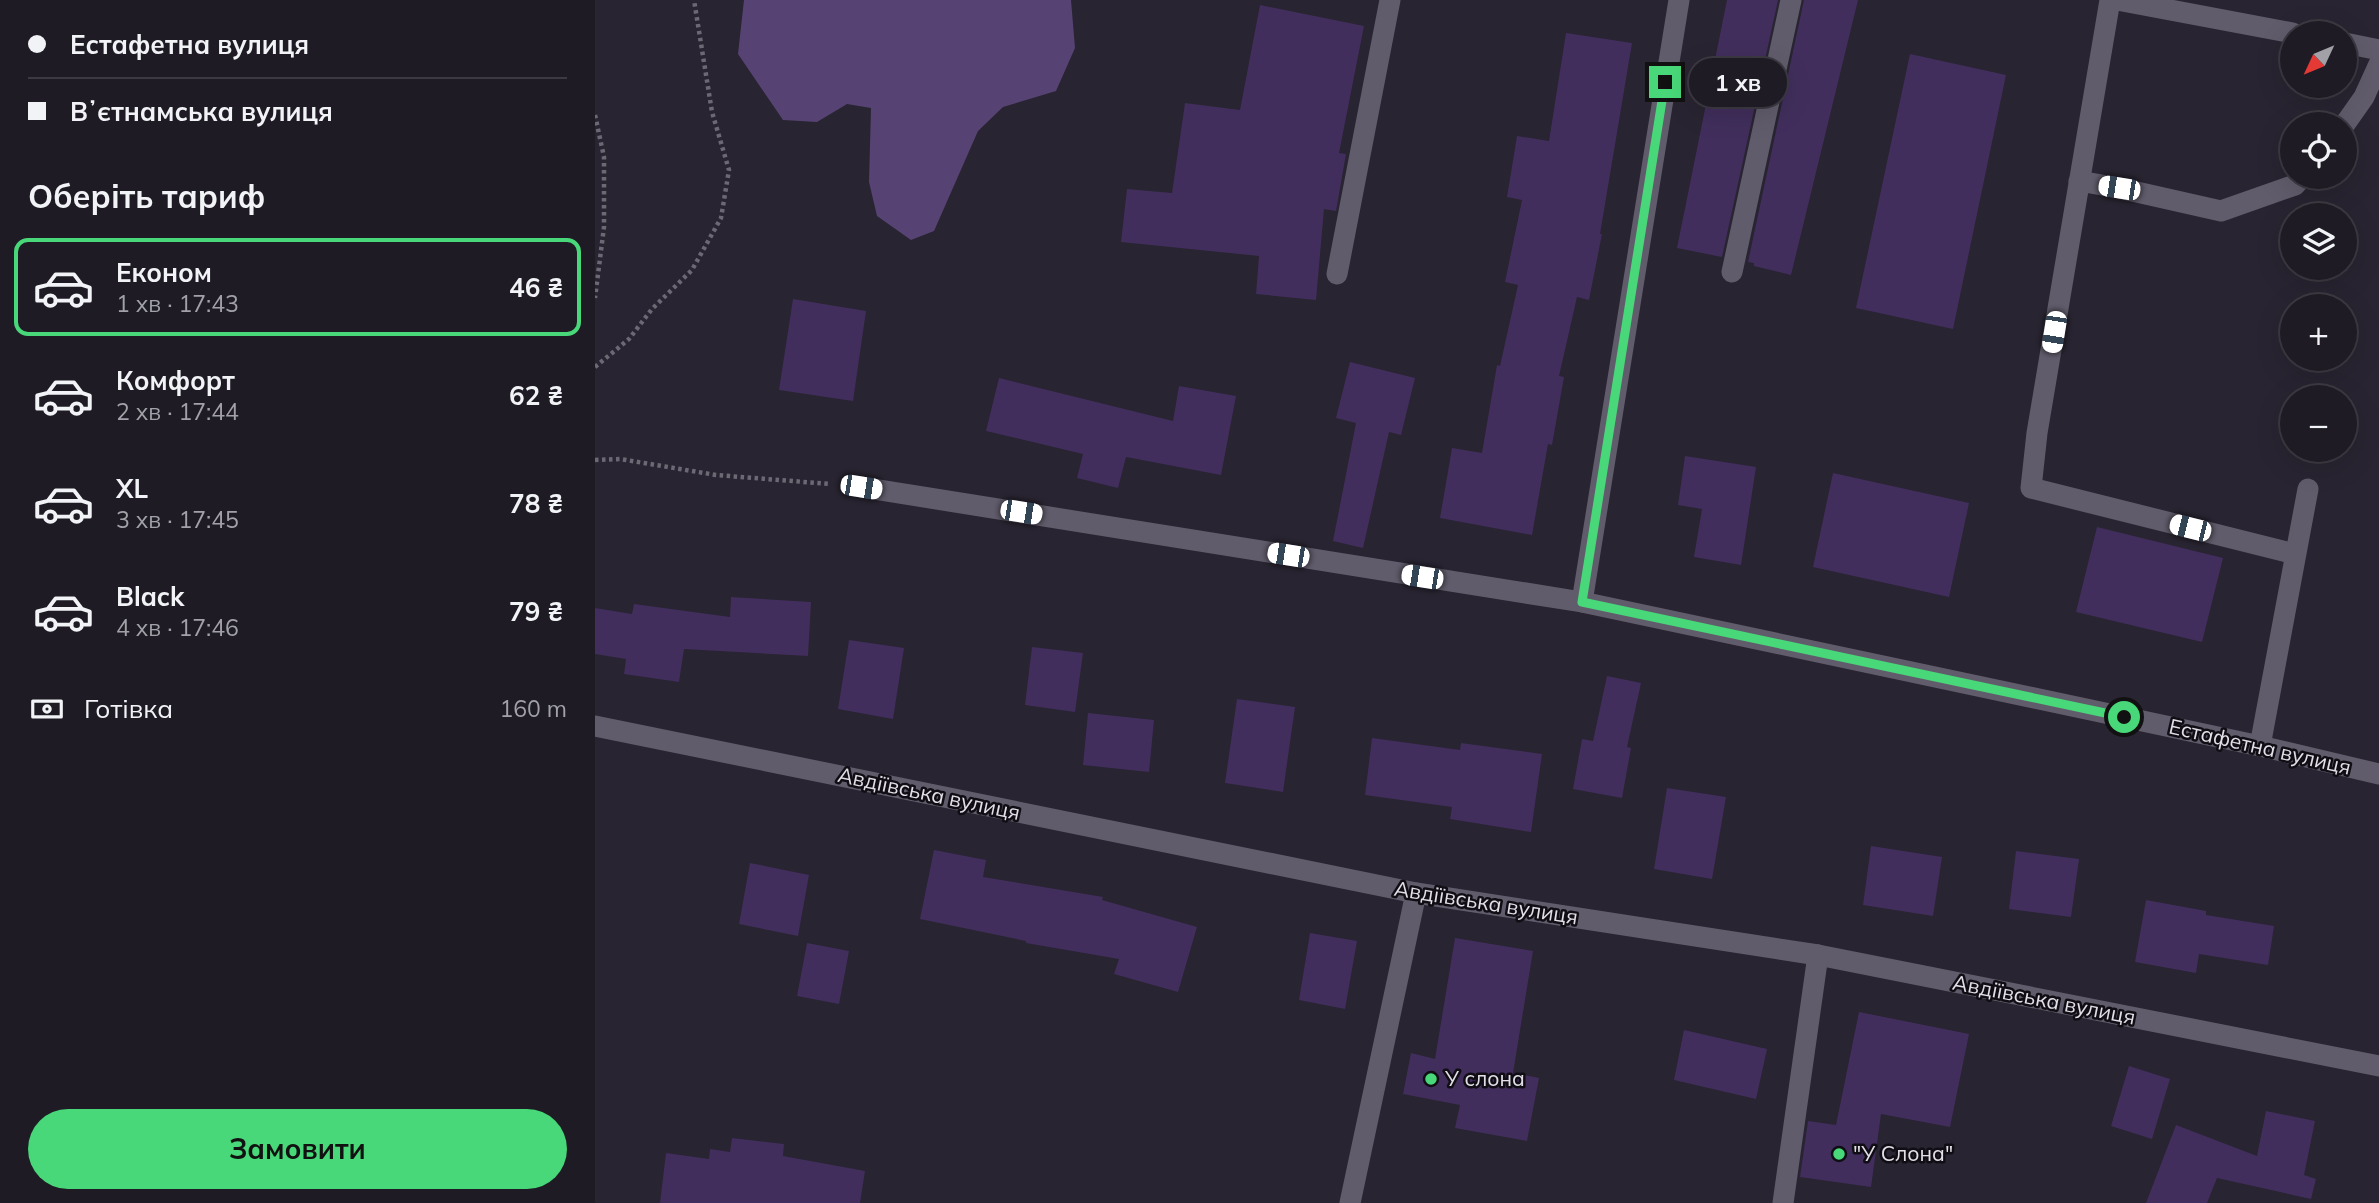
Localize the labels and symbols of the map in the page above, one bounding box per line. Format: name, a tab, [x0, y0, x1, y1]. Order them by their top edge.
north arrow	[2280, 21, 2357, 98]
callout: 1 хв	[1689, 57, 1787, 106]
route end	[1649, 66, 1681, 98]
car	[2097, 174, 2142, 202]
car	[2041, 310, 2068, 354]
car	[839, 473, 884, 501]
car	[999, 498, 1044, 526]
car	[2168, 513, 2213, 543]
car	[1266, 541, 1311, 569]
car	[1400, 563, 1445, 591]
route start	[2108, 701, 2140, 733]
street label: Естафетна вулиця	[2167, 712, 2354, 780]
street label: Авдіївська вулиця	[836, 761, 1023, 825]
street label: Авдіївська вулиця	[1392, 875, 1580, 929]
street label: Авдіївська вулиця	[1951, 969, 2138, 1029]
place label: У слона	[1444, 1065, 1525, 1091]
marker: У слона	[1423, 1071, 1439, 1087]
place label: "У Слона"	[1853, 1140, 1953, 1166]
marker: "У Слона"	[1831, 1146, 1847, 1162]

